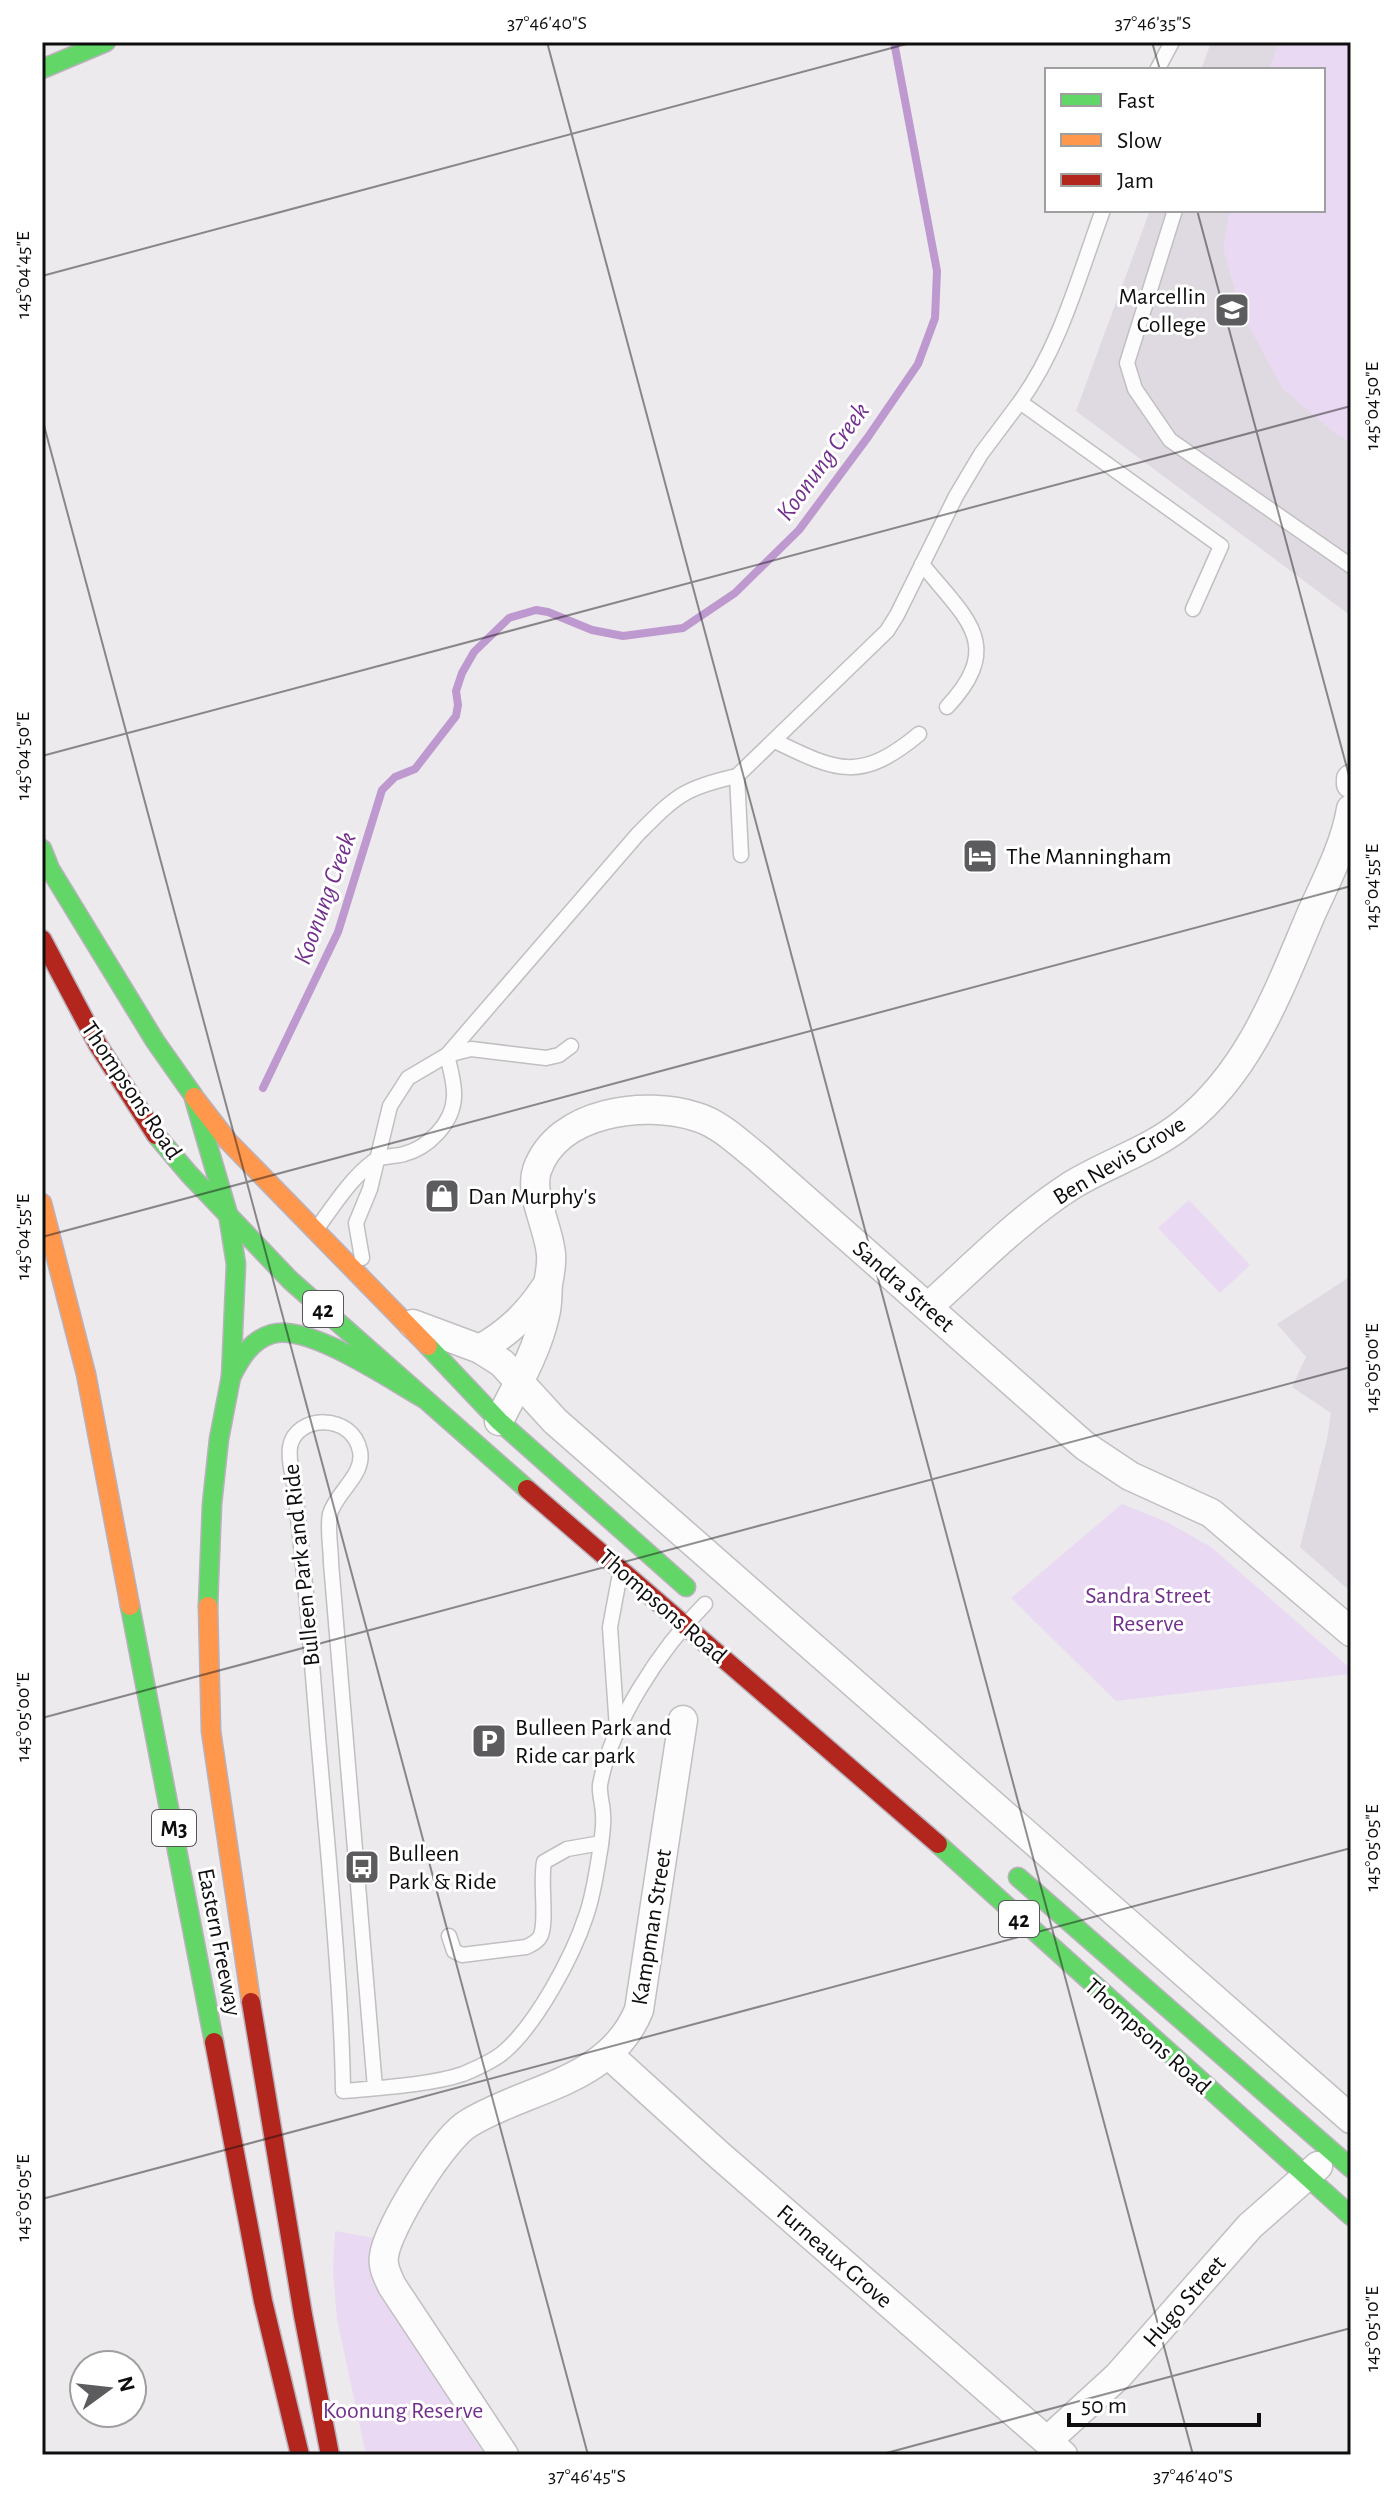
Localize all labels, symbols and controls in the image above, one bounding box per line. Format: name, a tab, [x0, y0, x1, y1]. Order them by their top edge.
text: 37°46'40"S	[507, 13, 587, 33]
text: 37°46'35"S	[1115, 13, 1191, 33]
legend	[1045, 68, 1325, 212]
text: Fast	[1117, 89, 1155, 113]
text: Slow	[1117, 129, 1162, 153]
text: Jam	[1117, 169, 1154, 193]
text: 145°04'45"E	[13, 231, 33, 319]
place label: Marcellin College	[1118, 285, 1206, 337]
school or university icon: Marcellin College	[1213, 291, 1251, 329]
text: 145°04'50"E	[1362, 361, 1382, 450]
water label: Koonung Creek	[772, 398, 874, 525]
text: 145°04'50"E	[13, 711, 33, 800]
water label: Koonung Creek	[289, 829, 361, 968]
hotel icon: The Manningham	[961, 837, 999, 875]
text: 145°04'55"E	[1362, 844, 1382, 930]
place label: The Manningham	[1006, 845, 1172, 869]
street label: Thompsons Road	[76, 1017, 186, 1164]
street label: Ben Nevis Grove	[1049, 1112, 1190, 1210]
shop icon: Dan Murphy's	[423, 1177, 461, 1215]
place label: Dan Murphy's	[468, 1185, 596, 1209]
text: 145°04'55"E	[13, 1194, 33, 1280]
street label: Sandra Street	[848, 1237, 959, 1337]
road number: 42	[303, 1291, 343, 1327]
text: 145°05'00"E	[1362, 1323, 1382, 1413]
street label: Bulleen Park and Ride	[279, 1463, 325, 1667]
street label: Thompsons Road	[594, 1545, 731, 1668]
park label: Sandra Street Reserve	[1085, 1584, 1211, 1636]
text: 145°05'00"E	[13, 1672, 33, 1762]
place label: Bulleen Park and Ride car park	[515, 1716, 672, 1768]
parking icon: Bulleen Park and Ride car park	[470, 1722, 508, 1760]
text: 145°05'05"E	[1362, 1804, 1382, 1892]
road number: M3	[152, 1810, 196, 1846]
place label: Bulleen Park & Ride	[388, 1842, 497, 1894]
street label: Kampman Street	[628, 1847, 676, 2007]
bus stop icon: Bulleen Park & Ride	[343, 1848, 381, 1886]
street label: Eastern Freeway	[193, 1866, 245, 2018]
road number: 42	[999, 1901, 1039, 1937]
street label: Thompsons Road	[1080, 1974, 1215, 2099]
text: 145°05'05"E	[13, 2154, 33, 2242]
street label: Furneaux Grove	[772, 2200, 897, 2313]
street label: Hugo Street	[1139, 2251, 1231, 2352]
text: 145°05'10"E	[1362, 2286, 1382, 2372]
north arrow	[68, 2349, 148, 2429]
text: N	[114, 2374, 139, 2394]
scale bar	[1069, 2377, 1259, 2427]
text: 50 m	[1081, 2394, 1127, 2418]
park label: Koonung Reserve	[323, 2399, 483, 2423]
text: 37°46'45"S	[548, 2466, 626, 2486]
text: 37°46'40"S	[1153, 2466, 1233, 2486]

